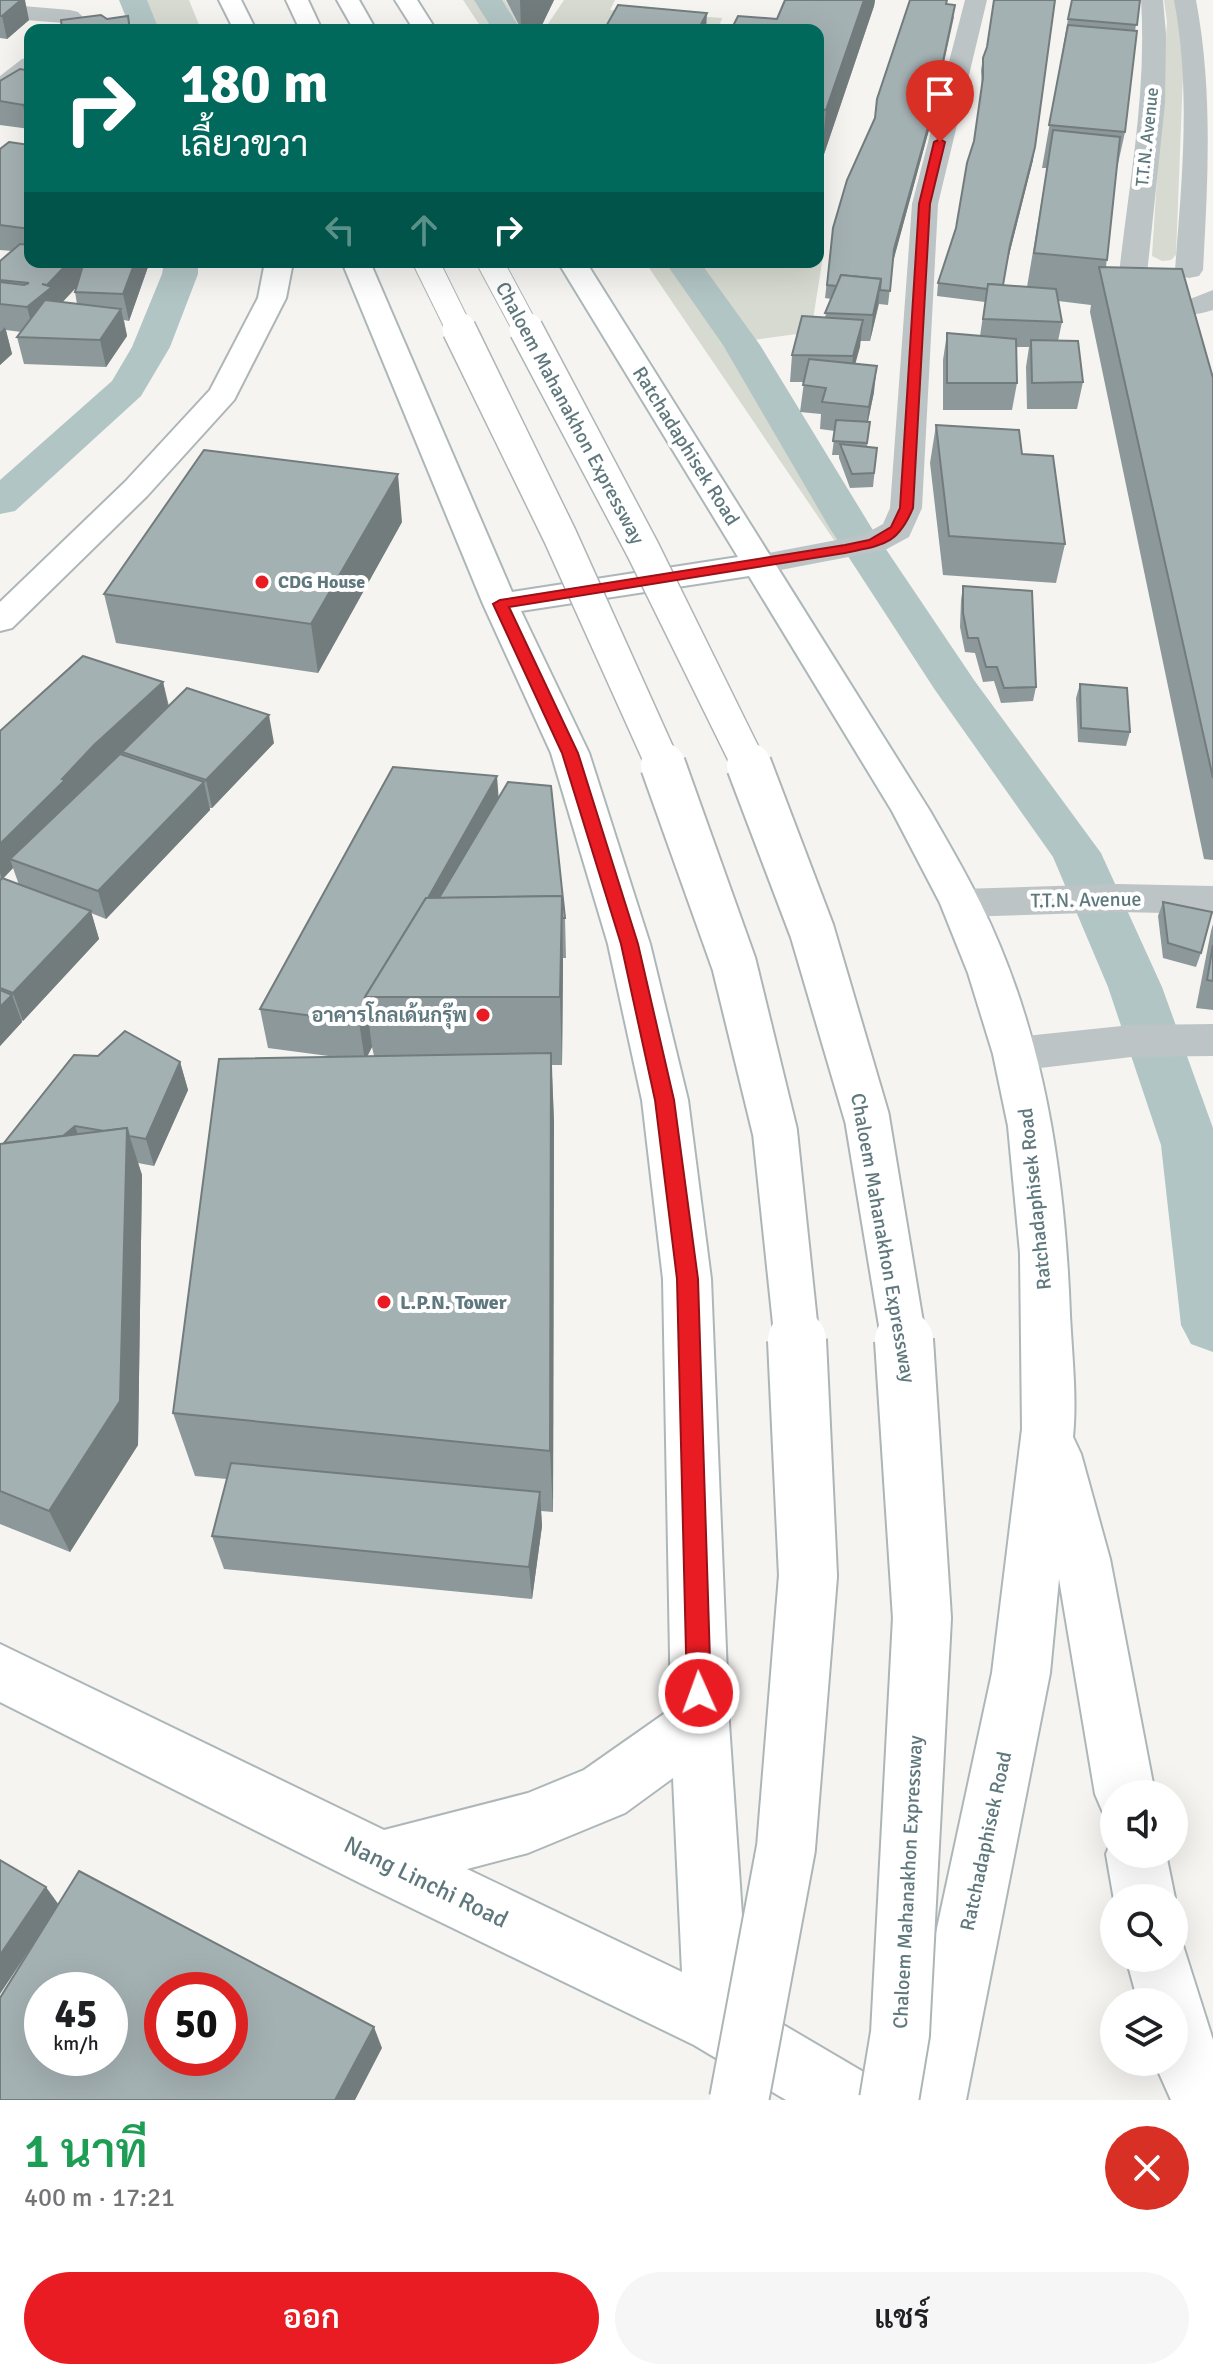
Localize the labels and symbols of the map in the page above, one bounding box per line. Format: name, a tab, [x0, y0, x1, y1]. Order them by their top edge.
pin	[906, 60, 974, 142]
street label: T.T.N. Avenue	[1131, 86, 1163, 188]
street label: Chaloem Mahanakhon Expressway	[490, 277, 650, 549]
street label: Ratchadaphisek Road	[627, 362, 745, 530]
place label: CDG House	[278, 571, 365, 593]
marker: CDG House	[253, 573, 271, 591]
street label: T.T.N. Avenue	[1030, 887, 1142, 913]
place label: อาคารโกลเด้นกรุ๊พ	[312, 1001, 467, 1030]
marker: อาคารโกลเด้นกรุ๊พ	[474, 1006, 492, 1024]
street label: Chaloem Mahanakhon Expressway	[845, 1091, 921, 1385]
street label: Ratchadaphisek Road	[1013, 1107, 1057, 1291]
place label: L.P.N. Tower	[400, 1290, 507, 1315]
marker: L.P.N. Tower	[375, 1293, 393, 1311]
position arrow	[657, 1651, 741, 1735]
street label: Chaloem Mahanakhon Expressway	[888, 1734, 928, 2029]
street label: Ratchadaphisek Road	[955, 1749, 1017, 1933]
street label: Nang Linchi Road	[339, 1829, 513, 1935]
speed limit sign: 50	[144, 1972, 248, 2076]

